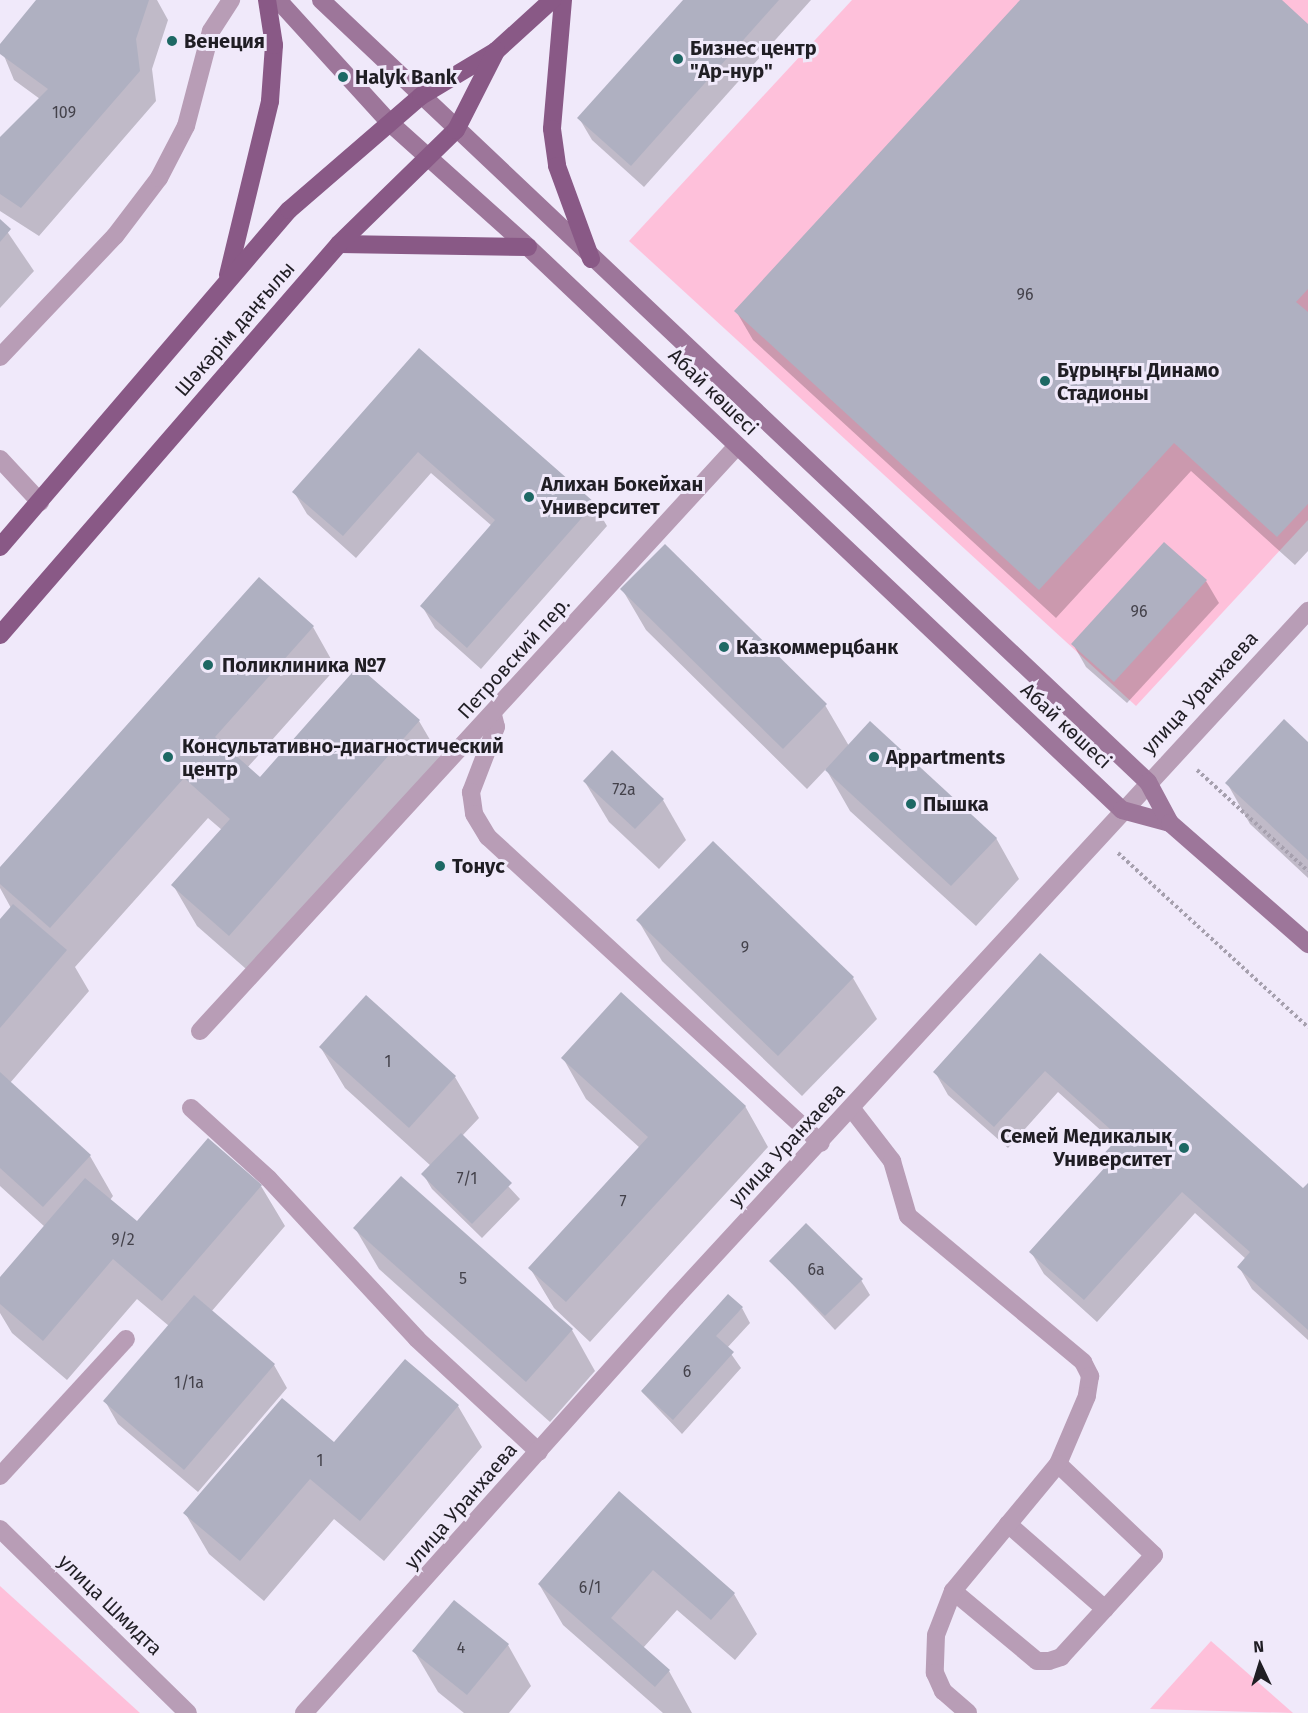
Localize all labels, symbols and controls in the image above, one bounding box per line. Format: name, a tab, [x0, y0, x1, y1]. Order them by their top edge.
place label: Венеция	[184, 29, 265, 53]
marker: Венеция	[165, 34, 179, 48]
place label: Бизнес центр "Ар-нур"	[690, 36, 817, 83]
marker: Бизнес центр "Ар-нур"	[671, 52, 685, 66]
place label: Halyk Bank	[355, 65, 457, 89]
marker: Halyk Bank	[336, 70, 350, 84]
house number: 109	[52, 103, 76, 123]
street label: Шәкәрім даңғылы	[170, 257, 300, 401]
house number: 96	[1017, 285, 1033, 305]
street label: Абай көшесі	[663, 343, 763, 441]
place label: Бұрыңғы Динамо Стадионы	[1057, 358, 1219, 405]
marker: Бұрыңғы Динамо Стадионы	[1038, 374, 1052, 388]
place label: Алихан Бокейхан Университет	[541, 473, 703, 520]
marker: Алихан Бокейхан Университет	[522, 490, 536, 504]
street label: Петровский пер.	[453, 592, 575, 724]
house number: 96	[1131, 602, 1147, 622]
street label: улица Уранхаева	[1137, 627, 1263, 759]
place label: Казкоммерцбанк	[736, 635, 898, 659]
marker: Казкоммерцбанк	[717, 640, 731, 654]
place label: Поликлиника №7	[222, 653, 386, 677]
marker: Поликлиника №7	[199, 656, 217, 674]
street label: Абай көшесі	[1016, 678, 1116, 774]
place label: Консультативно-диагностический центр	[182, 734, 504, 781]
place label: Appartments	[886, 745, 1005, 769]
marker: Консультативно-диагностический центр	[159, 748, 177, 766]
marker: Appartments	[867, 750, 881, 764]
house number: 72а	[612, 780, 636, 800]
place label: Пышка	[923, 792, 989, 816]
marker: Пышка	[904, 797, 918, 811]
place label: Тонус	[452, 854, 505, 878]
marker: Тонус	[433, 859, 447, 873]
house number: 9	[741, 938, 749, 958]
house number: 1	[385, 1052, 391, 1072]
street label: улица Уранхаева	[724, 1079, 850, 1211]
place label: Семей Медикалық Университет	[1000, 1124, 1172, 1171]
marker: Семей Медикалық Университет	[1177, 1141, 1191, 1155]
house number: 7/1	[457, 1169, 477, 1189]
house number: 7	[619, 1192, 627, 1212]
house number: 9/2	[111, 1230, 135, 1250]
house number: 6а	[807, 1260, 825, 1280]
house number: 5	[459, 1269, 467, 1289]
house number: 6	[683, 1362, 691, 1382]
house number: 1/1а	[174, 1373, 204, 1393]
street label: улица Уранхаева	[400, 1438, 522, 1574]
house number: 1	[317, 1451, 323, 1471]
street label: улица Шмидта	[53, 1549, 167, 1661]
house number: 6/1	[579, 1578, 601, 1598]
north arrow	[1230, 1635, 1290, 1695]
text: N	[1253, 1637, 1265, 1656]
house number: 4	[457, 1638, 465, 1658]

